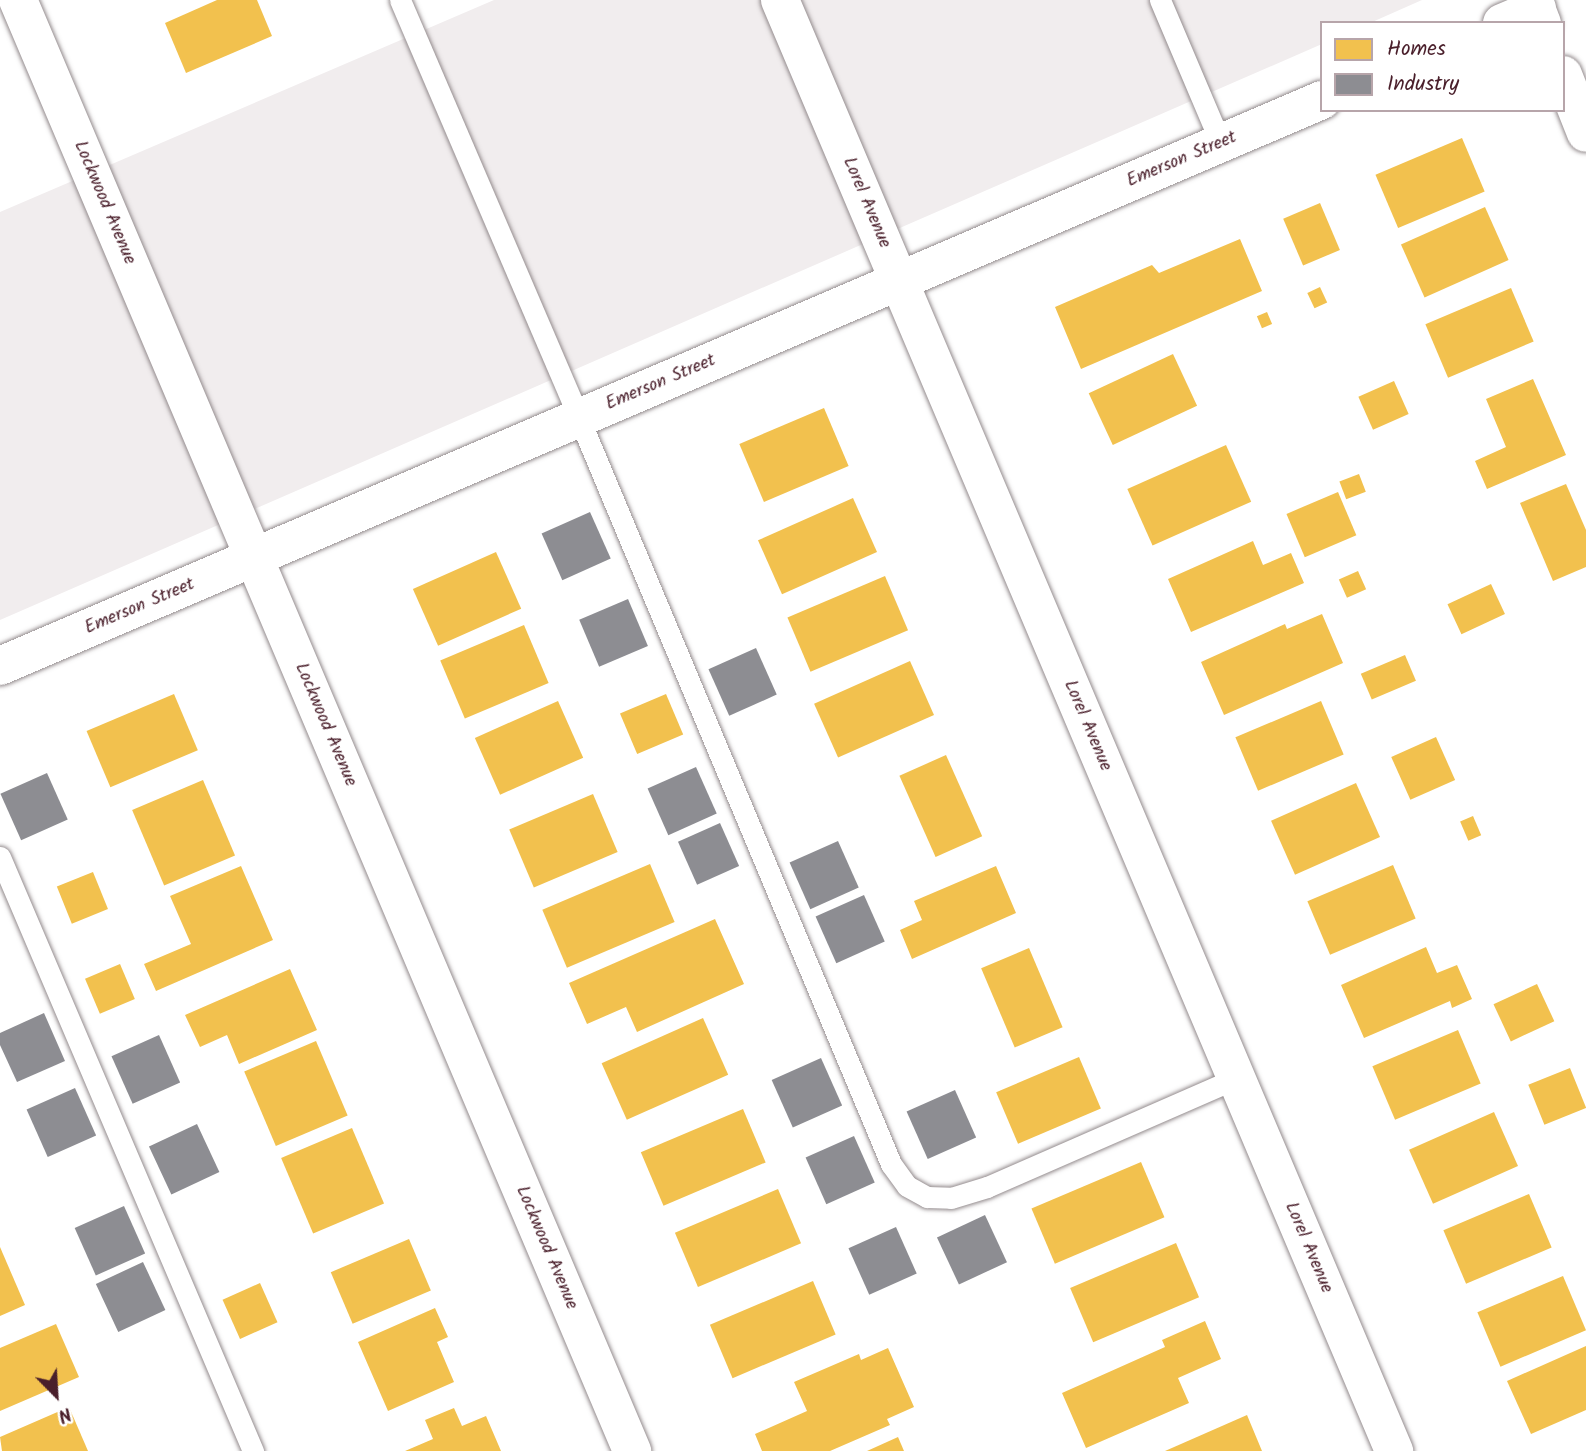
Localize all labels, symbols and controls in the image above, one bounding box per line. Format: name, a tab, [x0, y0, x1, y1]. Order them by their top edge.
legend	[1320, 21, 1565, 112]
text: Homes	[1387, 33, 1446, 66]
text: Industry	[1387, 68, 1459, 101]
street label: Emerson Street	[1124, 127, 1240, 193]
street label: Lockwood Avenue	[68, 138, 140, 268]
street label: Lorel Avenue	[837, 154, 895, 252]
street label: Emerson Street	[603, 350, 719, 416]
street label: Emerson Street	[82, 574, 198, 640]
street label: Lockwood Avenue	[289, 660, 361, 790]
street label: Lorel Avenue	[1058, 677, 1116, 775]
street label: Lockwood Avenue	[510, 1183, 582, 1313]
street label: Lorel Avenue	[1279, 1199, 1337, 1297]
north arrow	[21, 1360, 91, 1430]
text: N	[53, 1398, 76, 1430]

